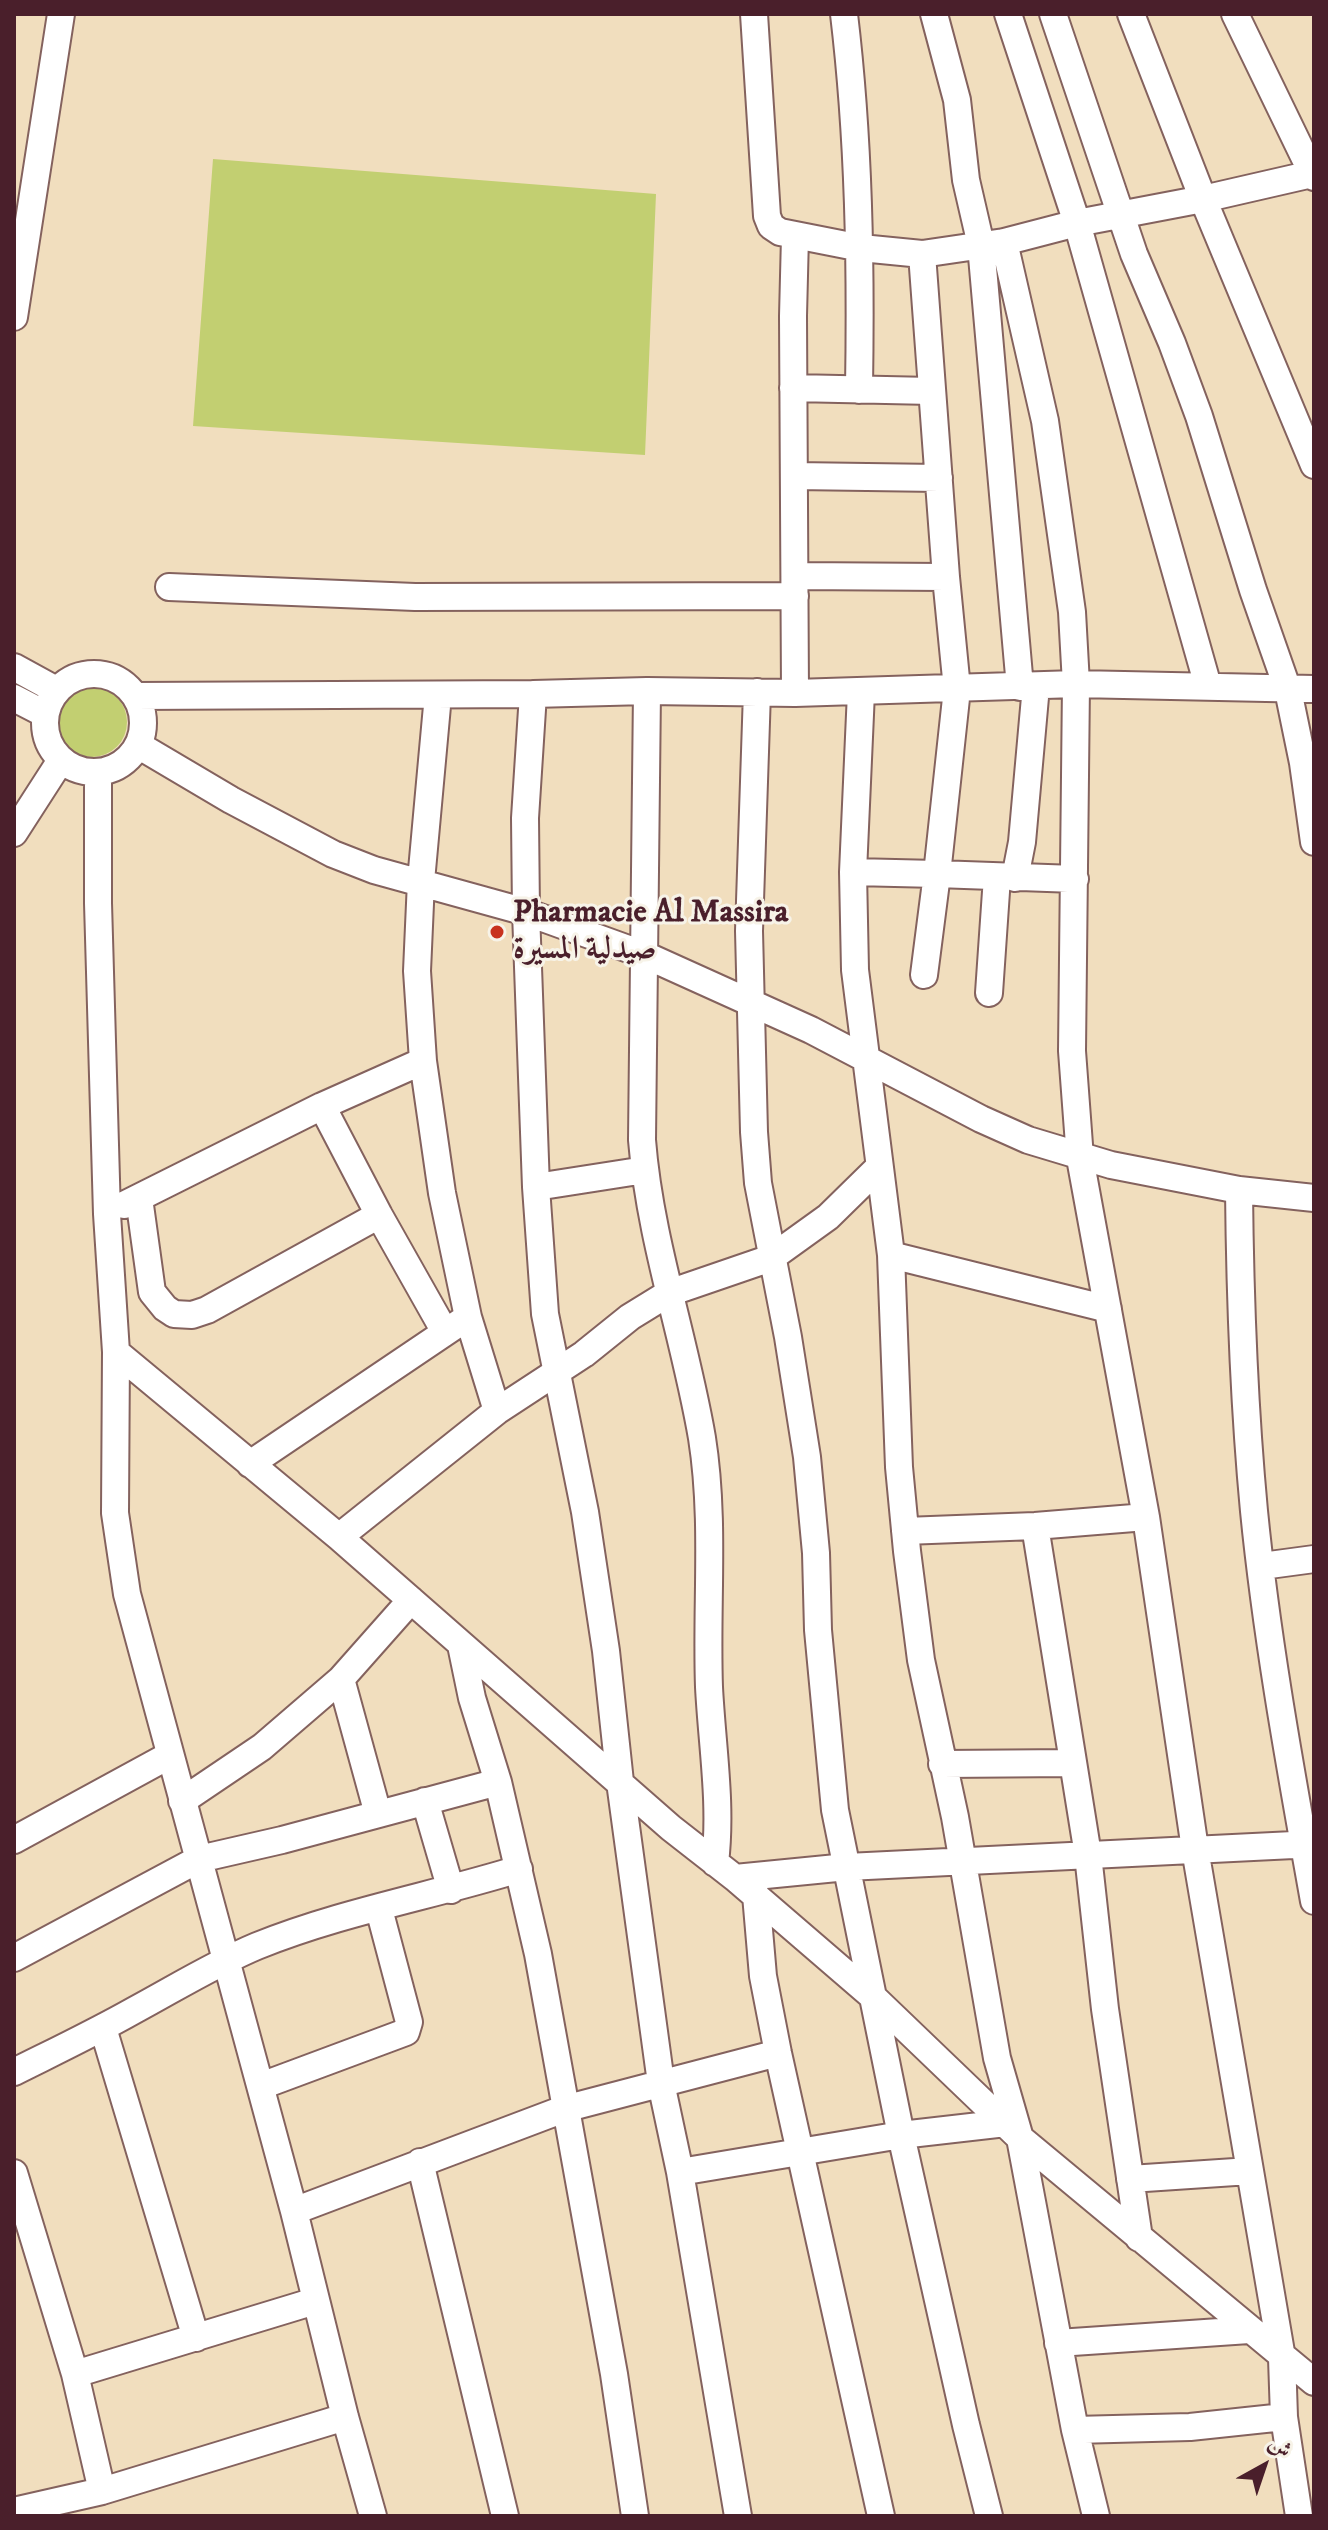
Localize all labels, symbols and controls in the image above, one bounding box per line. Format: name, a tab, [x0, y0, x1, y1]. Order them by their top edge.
place label: Pharmacie Al Massira صيدلية المسيرة	[513, 895, 788, 970]
marker: Pharmacie Al Massira صيدلية المسيرة	[488, 923, 506, 941]
north arrow	[1224, 2426, 1304, 2506]
text: ش	[1263, 2430, 1297, 2465]

